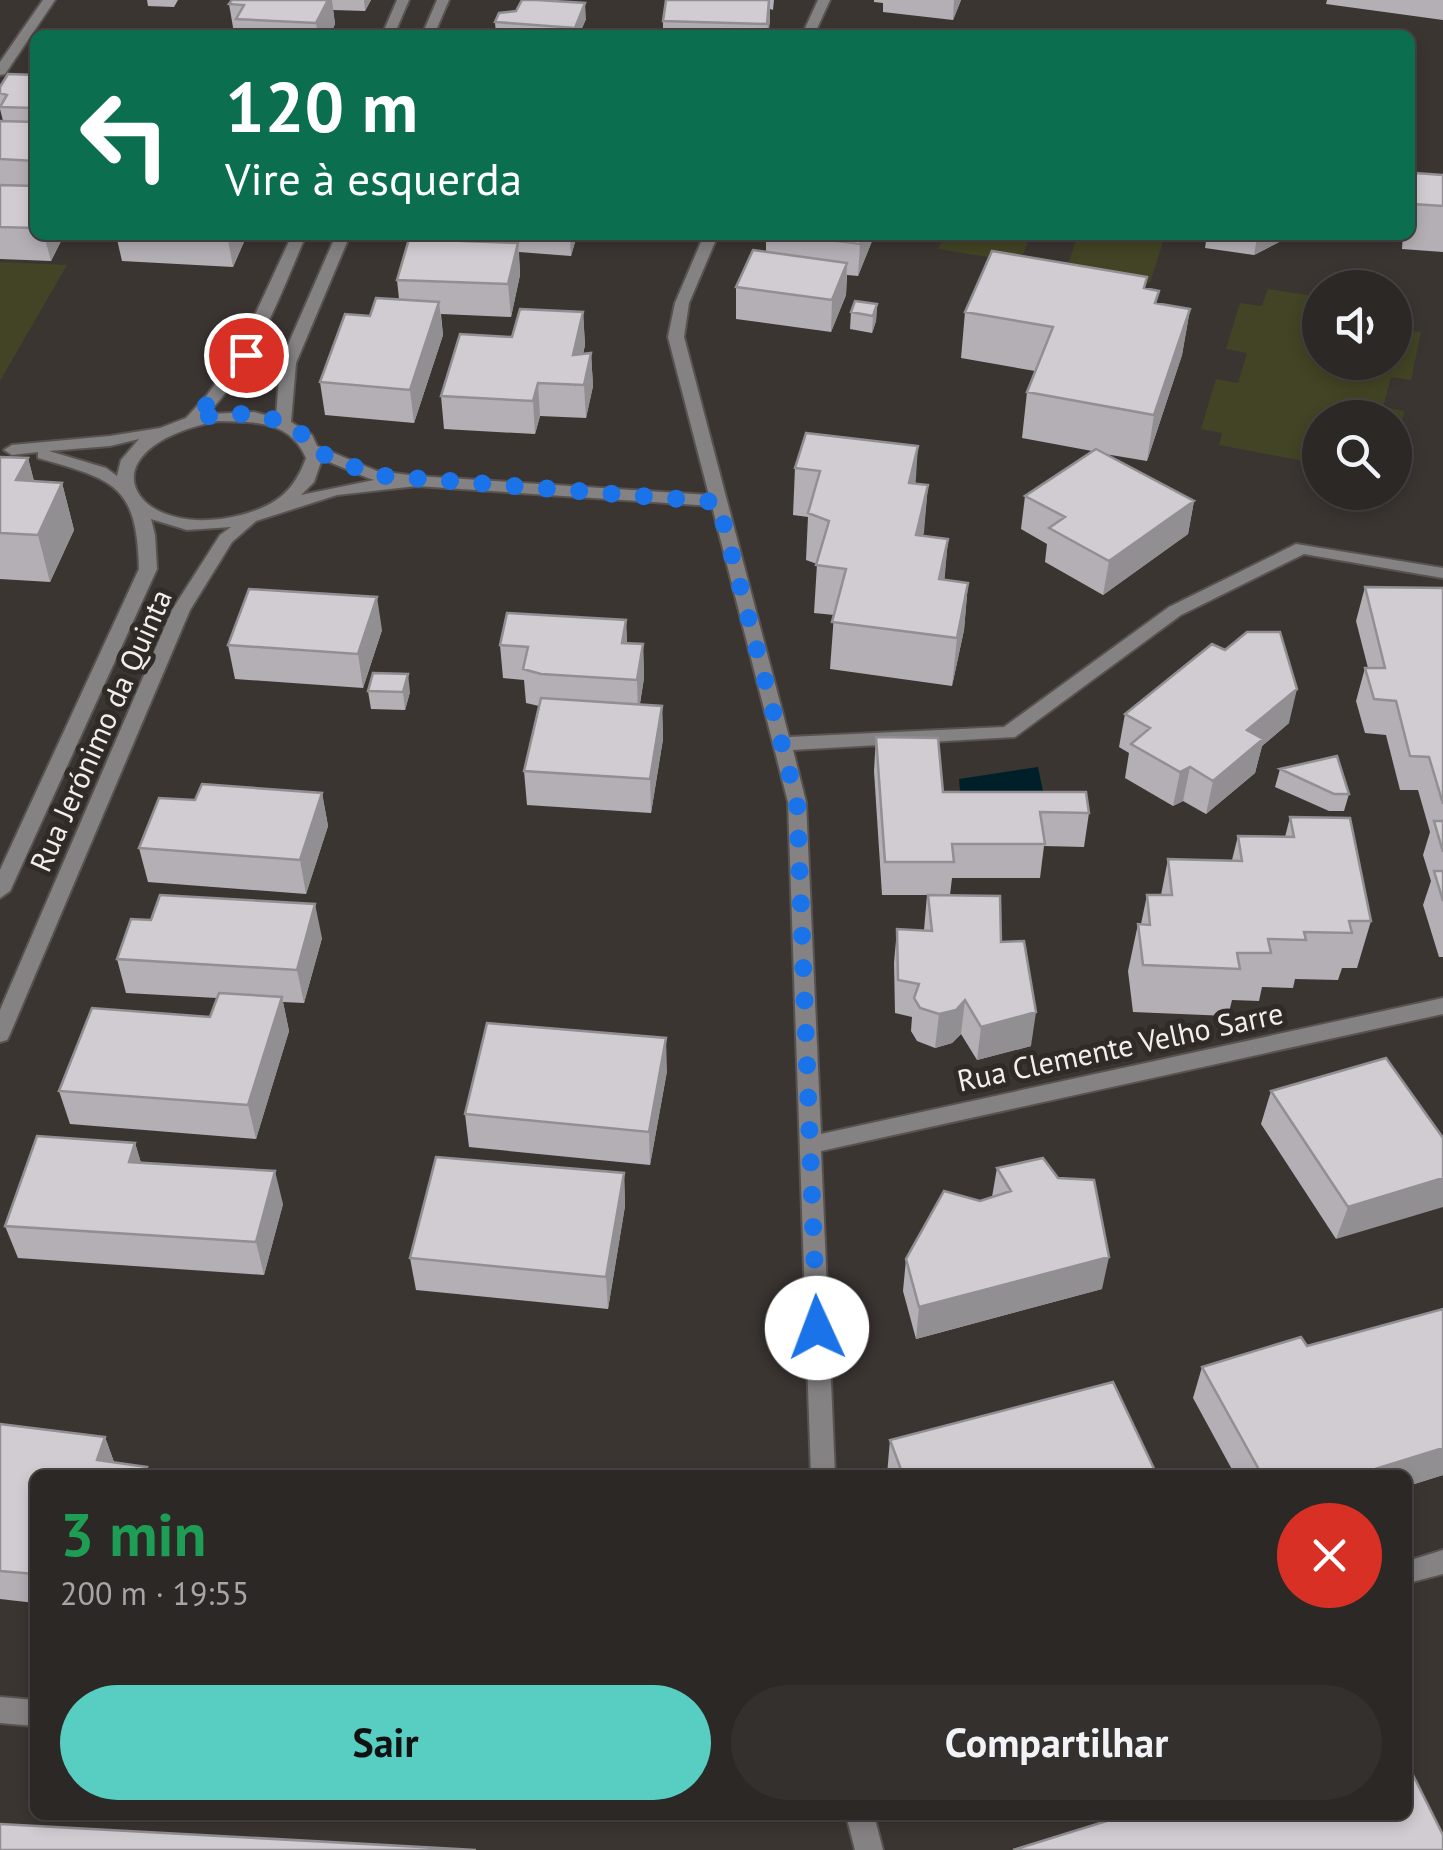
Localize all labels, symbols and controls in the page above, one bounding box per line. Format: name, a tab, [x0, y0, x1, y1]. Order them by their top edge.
text: 120 m	[225, 61, 418, 151]
icon: left	[60, 70, 190, 200]
text: Vire à esquerda	[225, 149, 522, 207]
map controls	[1302, 270, 1412, 510]
button: sound	[1302, 270, 1412, 380]
pin	[204, 313, 289, 398]
icon: arrive	[219, 328, 274, 383]
button: search	[1302, 400, 1412, 510]
street label: Rua Jerónimo da Quinta	[20, 583, 180, 877]
street label: Rua Clemente Velho Sarre	[953, 992, 1287, 1100]
position arrow	[765, 1276, 869, 1380]
text: 3 min	[60, 1495, 206, 1573]
button: close	[1277, 1503, 1382, 1608]
text: 200 m · 19:55	[60, 1572, 249, 1614]
button: Sair	[60, 1685, 711, 1800]
button: Compartilhar	[731, 1685, 1382, 1800]

